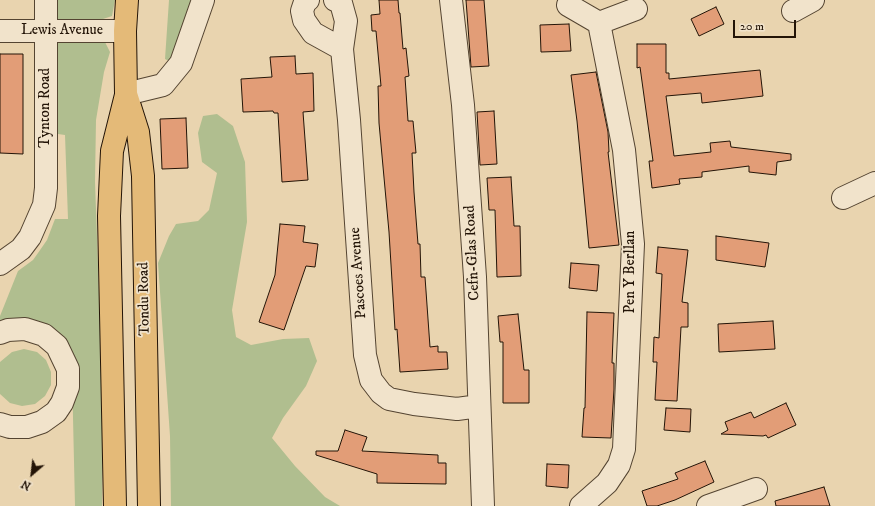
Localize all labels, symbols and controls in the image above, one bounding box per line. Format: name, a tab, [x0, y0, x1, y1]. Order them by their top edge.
scale bar	[735, 12, 798, 38]
text: 20 m	[740, 19, 764, 34]
street label: Lewis Avenue	[21, 22, 103, 40]
street label: Tynton Road	[37, 68, 55, 148]
street label: Cefn-Glas Road	[462, 205, 484, 301]
street label: Pascoes Avenue	[347, 227, 371, 319]
street label: Pen Y Berllan	[622, 231, 640, 313]
street label: Tondu Road	[135, 262, 155, 336]
north arrow	[12, 454, 52, 494]
text: N	[19, 476, 34, 493]

